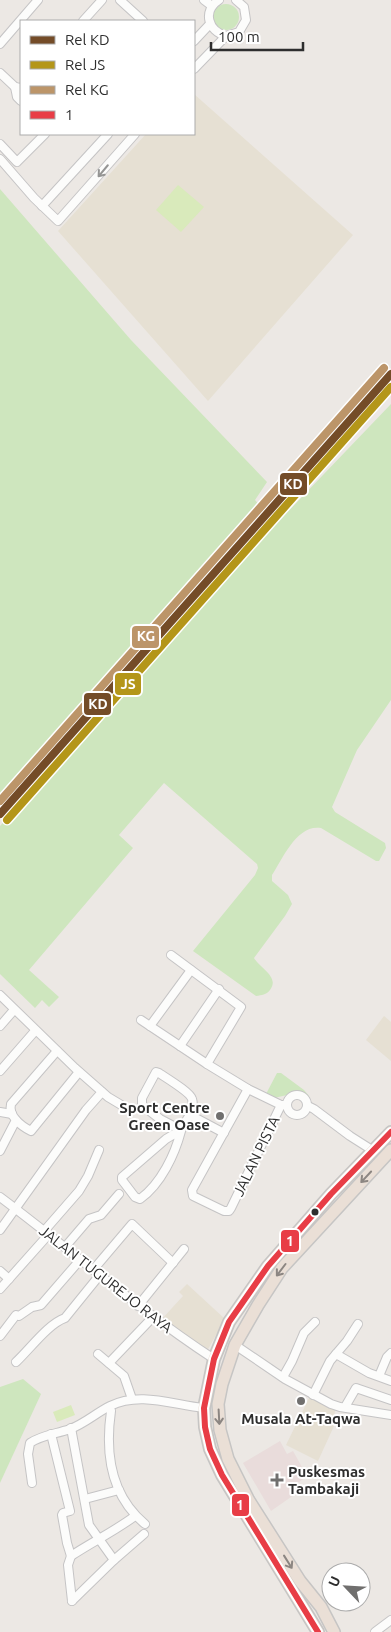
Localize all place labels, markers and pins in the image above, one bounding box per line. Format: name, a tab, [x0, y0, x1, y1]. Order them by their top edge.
place label: Sport Centre Green Oase	[119, 1099, 210, 1133]
marker: Sport Centre Green Oase	[214, 1110, 226, 1122]
unlabelled marker	[310, 1207, 320, 1217]
marker: Musala At-Taqwa	[295, 1395, 307, 1407]
place label: Musala At-Taqwa	[241, 1410, 361, 1427]
place label: Puskesmas Tambakaji	[288, 1463, 365, 1497]
marker: Puskesmas Tambakaji	[270, 1473, 284, 1487]

